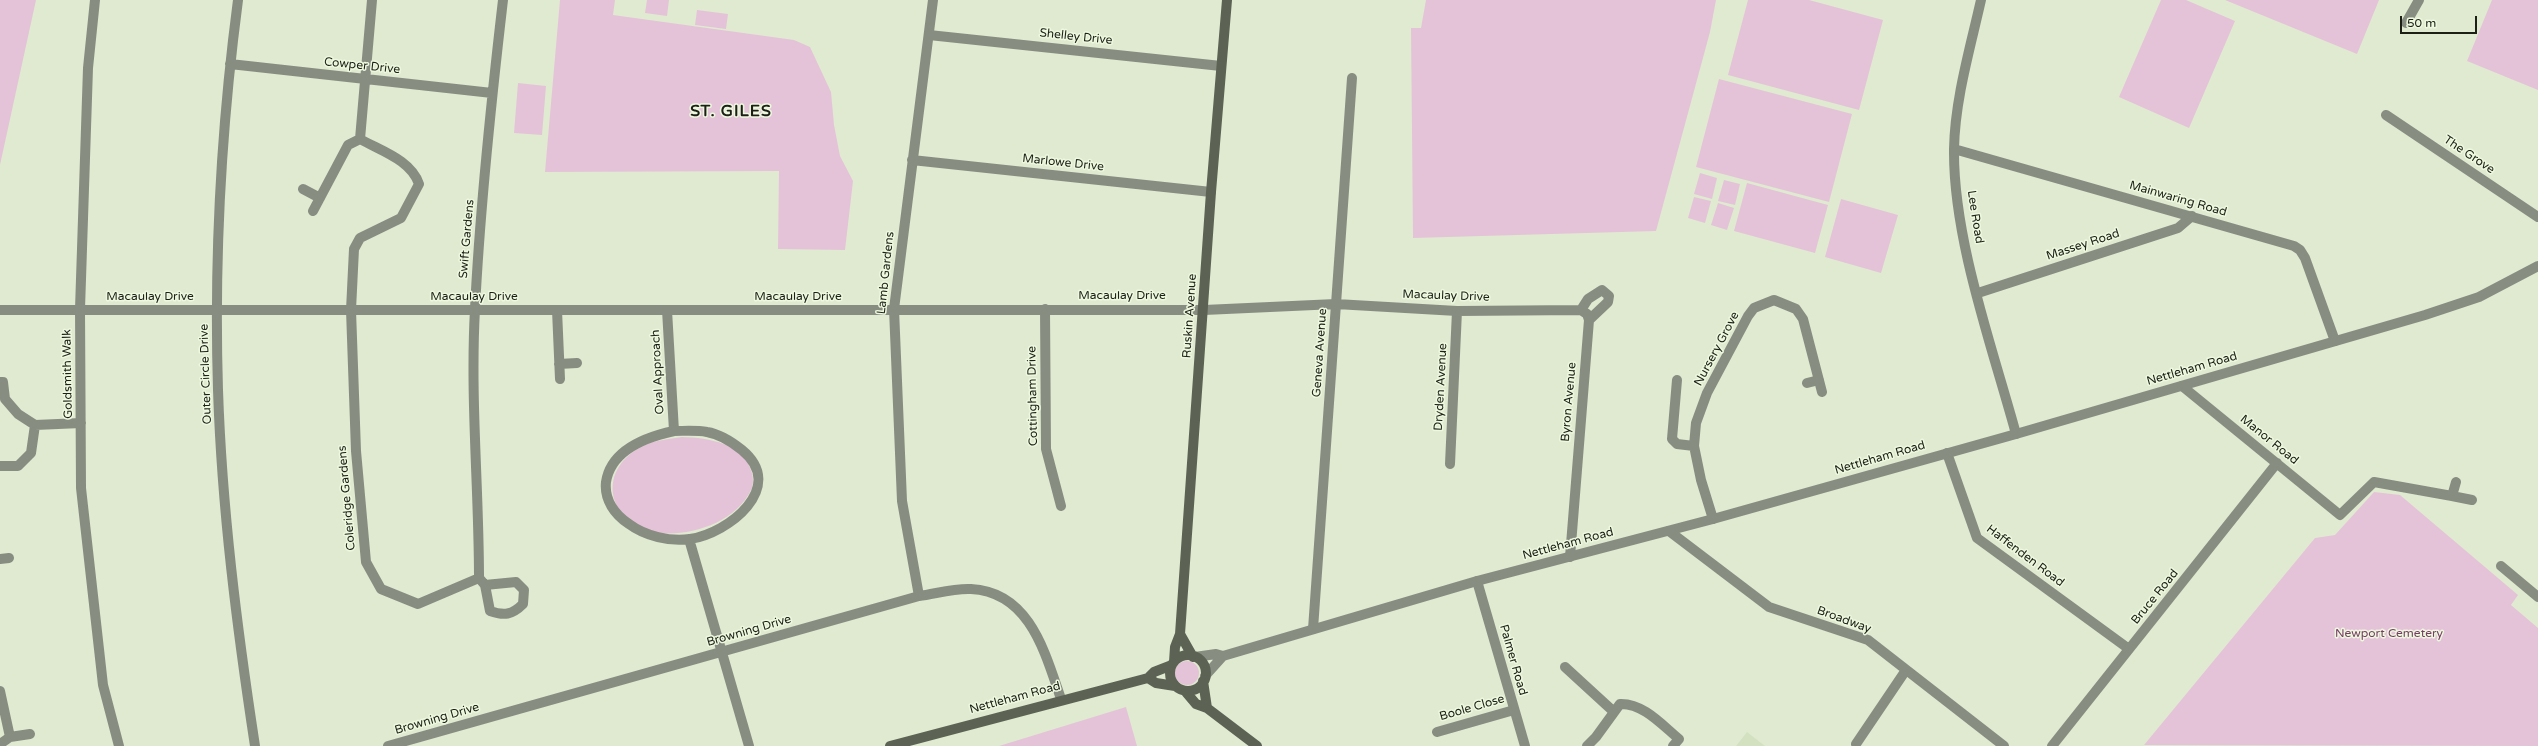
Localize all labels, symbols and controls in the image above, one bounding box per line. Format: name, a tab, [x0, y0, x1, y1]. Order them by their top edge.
scale bar	[2402, 8, 2479, 34]
text: 50 m	[2407, 16, 2436, 30]
street label: Shelley Drive	[1039, 26, 1113, 48]
street label: Cowper Drive	[323, 55, 401, 77]
district label: ST. GILES	[690, 102, 772, 122]
street label: The Grove	[2441, 133, 2497, 177]
street label: Marlowe Drive	[1021, 152, 1105, 174]
street label: Mainwaring Road	[2128, 178, 2228, 220]
street label: Lee Road	[1964, 189, 1986, 245]
street label: Swift Gardens	[456, 199, 478, 279]
street label: Massey Road	[2044, 226, 2122, 264]
street label: Lamb Gardens	[874, 231, 898, 315]
street label: Ruskin Avenue	[1180, 273, 1200, 359]
street label: Macaulay Drive	[1402, 287, 1490, 305]
street label: Macaulay Drive	[1078, 289, 1166, 303]
street label: Macaulay Drive	[106, 290, 194, 304]
street label: Macaulay Drive	[430, 290, 518, 304]
street label: Macaulay Drive	[754, 290, 842, 304]
street label: Geneva Avenue	[1310, 308, 1330, 398]
street label: Nursery Grove	[1691, 309, 1743, 389]
street label: Outer Circle Drive	[197, 323, 215, 425]
street label: Goldsmith Walk	[60, 329, 76, 419]
street label: Oval Approach	[649, 329, 667, 415]
street label: Dryden Avenue	[1432, 343, 1450, 431]
street label: Cottingham Drive	[1025, 346, 1041, 446]
street label: Nettleham Road	[2145, 349, 2239, 389]
street label: Byron Avenue	[1558, 362, 1580, 442]
street label: Manor Road	[2237, 412, 2301, 468]
street label: Nettleham Road	[1833, 438, 1927, 478]
street label: Coleridge Gardens	[335, 445, 359, 551]
street label: Haffenden Road	[1983, 522, 2067, 590]
street label: Nettleham Road	[1521, 525, 1615, 563]
street label: Bruce Road	[2128, 567, 2182, 627]
street label: Broadway	[1815, 604, 1873, 636]
street label: Browning Drive	[705, 612, 793, 650]
street label: Palmer Road	[1496, 623, 1530, 697]
park label: Newport Cemetery	[2335, 627, 2443, 641]
street label: Nettleham Road	[968, 679, 1062, 717]
street label: Boole Close	[1438, 692, 1506, 724]
street label: Browning Drive	[393, 700, 481, 738]

